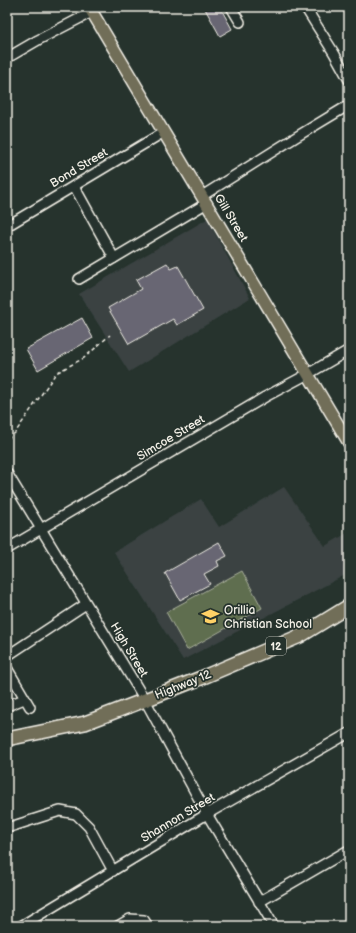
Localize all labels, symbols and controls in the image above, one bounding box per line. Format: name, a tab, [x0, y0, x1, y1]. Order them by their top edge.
street label: Bond Street	[47, 145, 111, 191]
street label: Gill Street	[211, 191, 251, 245]
street label: Simcoe Street	[134, 412, 208, 464]
place label: Orillia Christian School	[224, 603, 312, 632]
school or university icon: Orillia Christian School	[201, 607, 221, 627]
street label: High Street	[107, 620, 151, 680]
road number: 12	[266, 637, 286, 655]
street label: Highway 12	[153, 667, 213, 703]
street label: Shannon Street	[138, 790, 218, 846]

